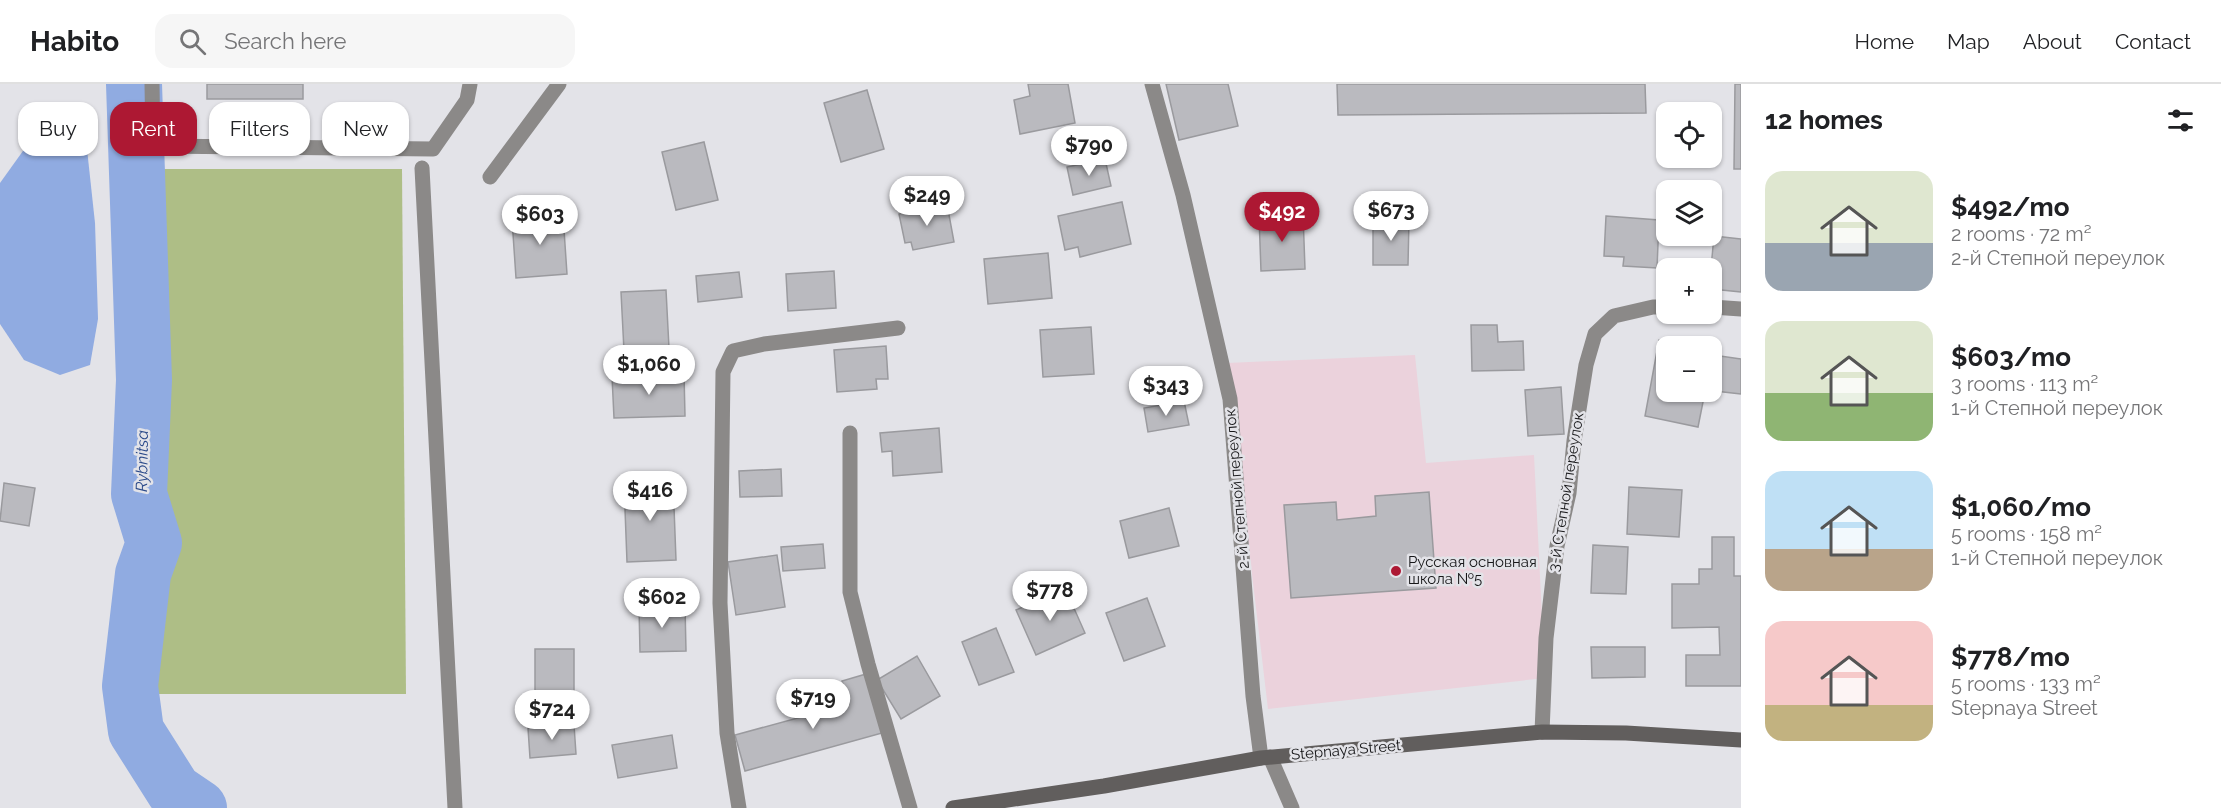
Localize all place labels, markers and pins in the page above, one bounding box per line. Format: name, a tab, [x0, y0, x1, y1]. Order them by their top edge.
pin: $790	[1053, 126, 1125, 177]
pin: $249	[891, 176, 963, 227]
pin: $673	[1355, 191, 1427, 242]
pin: $492	[1246, 192, 1318, 243]
pin: $603	[504, 195, 576, 246]
pin: $1,060	[600, 345, 698, 396]
pin: $343	[1130, 366, 1202, 417]
pin: $416	[614, 471, 686, 522]
place label: Русская основная школа №5	[1408, 553, 1537, 588]
marker: Русская основная школа №5	[1389, 564, 1403, 578]
pin: $778	[1014, 571, 1086, 622]
pin: $602	[626, 578, 698, 629]
pin: $719	[777, 679, 849, 730]
pin: $724	[516, 690, 588, 741]

